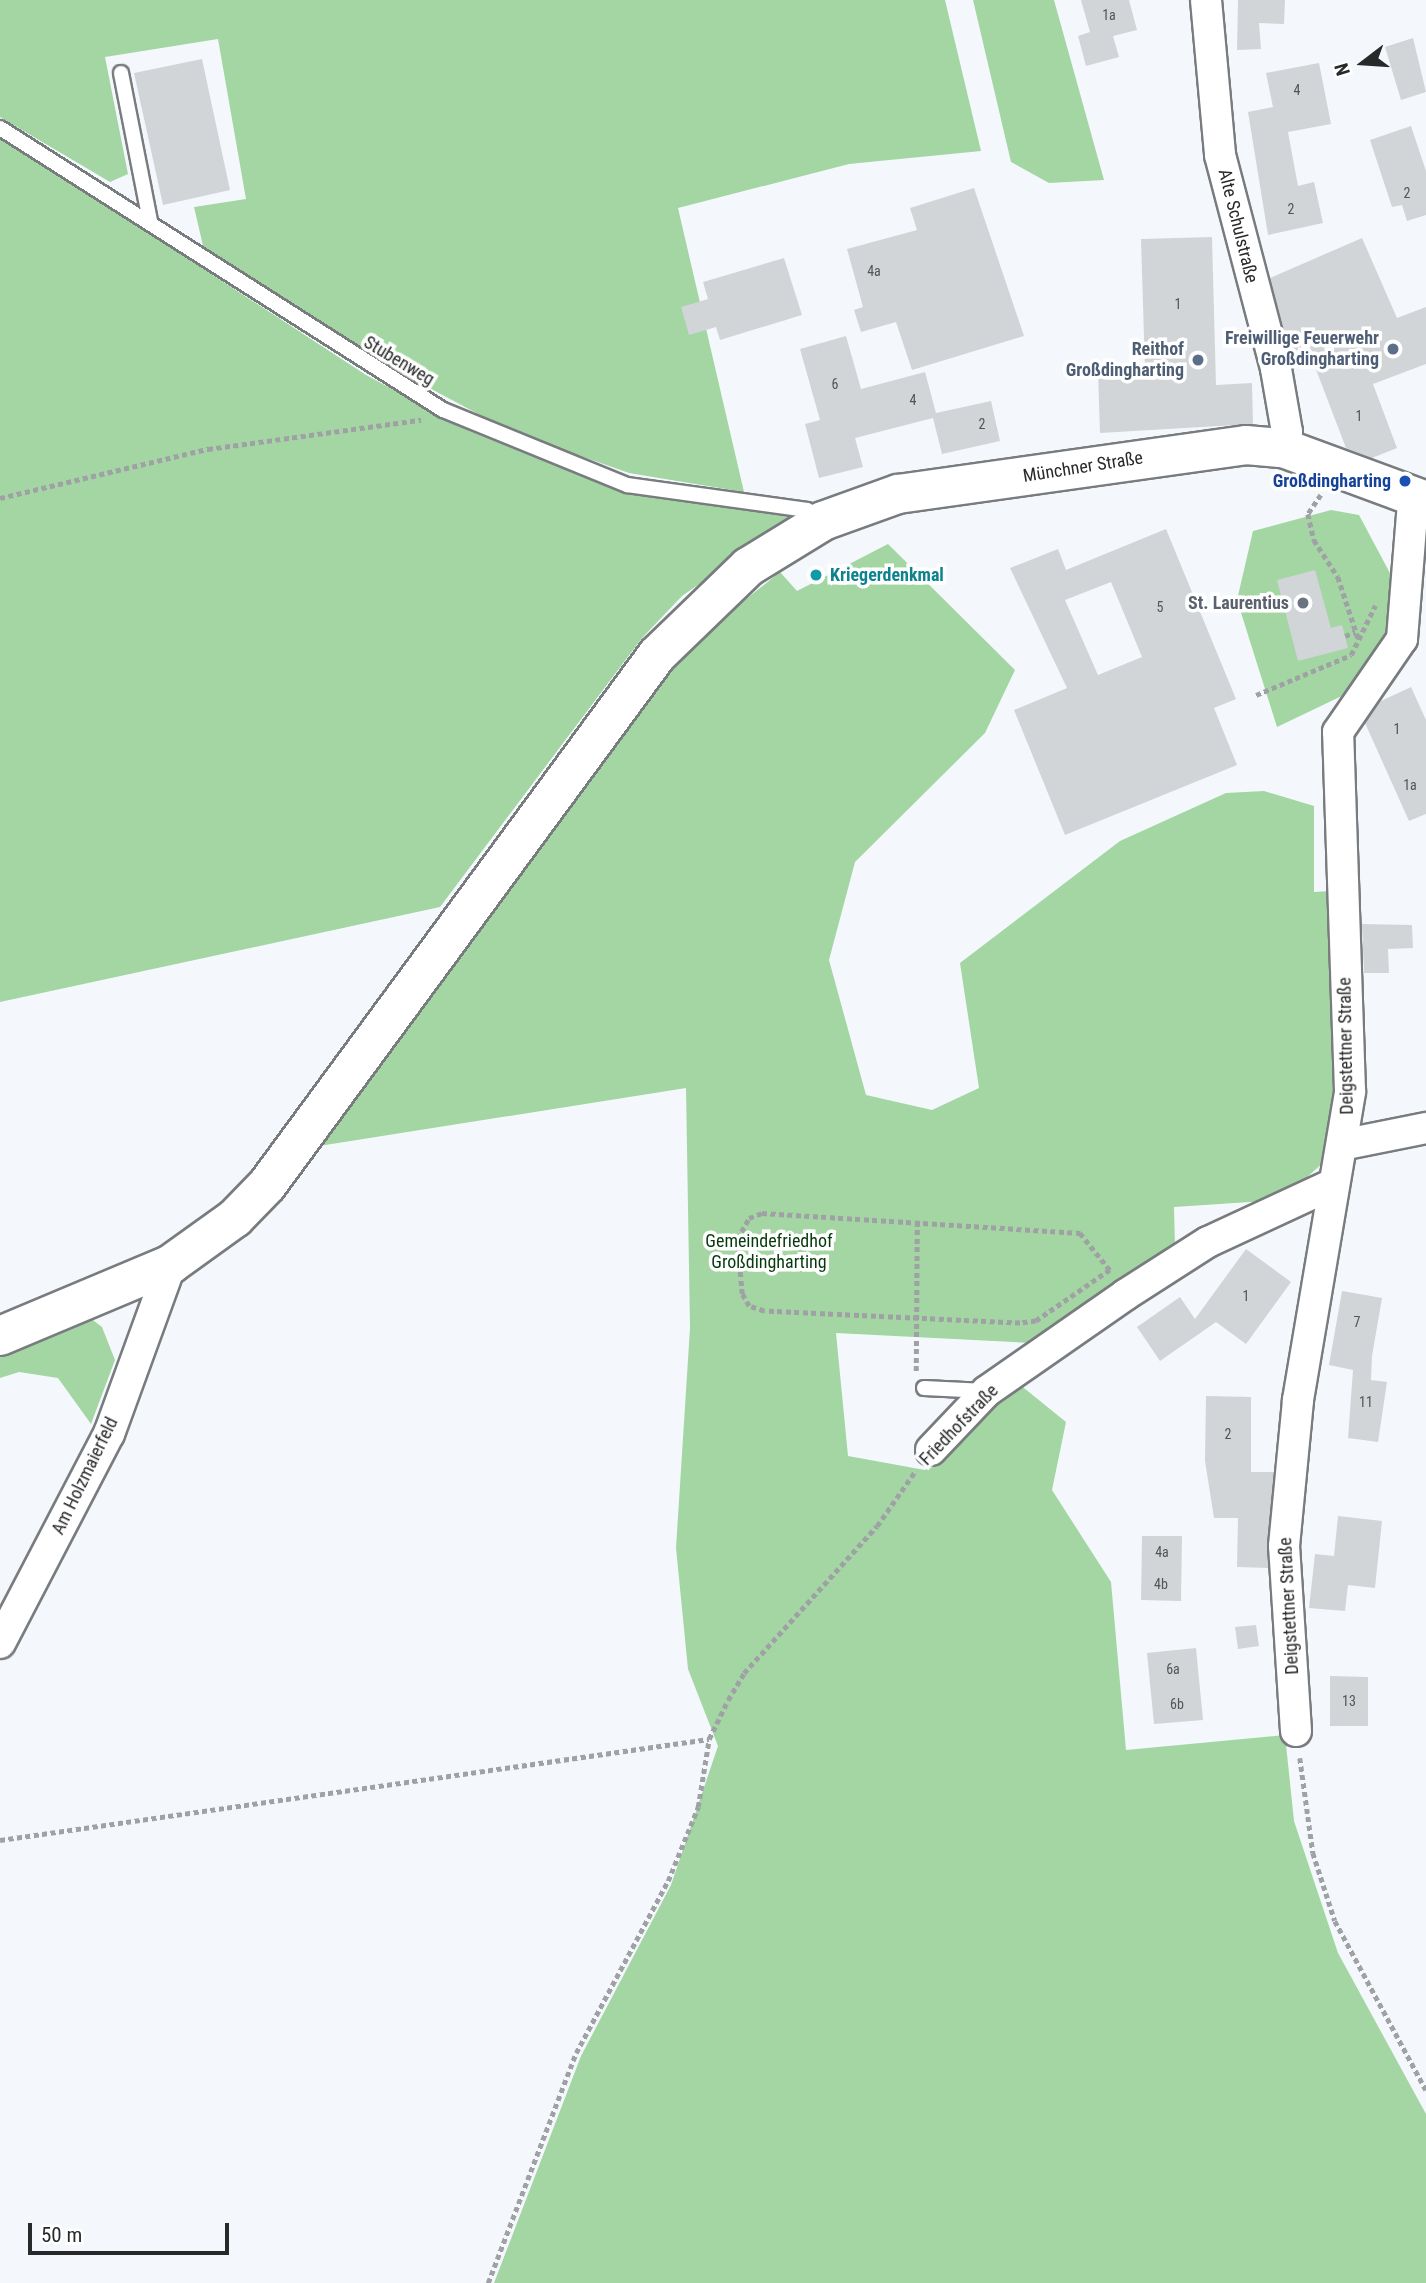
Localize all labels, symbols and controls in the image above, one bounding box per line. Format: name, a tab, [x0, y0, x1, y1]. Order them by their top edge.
house number: 1a	[1102, 7, 1116, 23]
north arrow	[1328, 28, 1398, 98]
text: N	[1330, 60, 1355, 78]
house number: 4	[1294, 82, 1300, 98]
street label: Alte Schulstraße	[1213, 167, 1263, 285]
house number: 2	[1404, 185, 1410, 201]
house number: 2	[1288, 201, 1294, 217]
house number: 4a	[867, 263, 881, 279]
house number: 1	[1175, 296, 1181, 312]
place label: Freiwillige Feuerwehr Großdingharting	[1225, 328, 1379, 370]
street label: Stubenweg	[360, 332, 438, 390]
place label: Reithof Großdingharting	[1066, 339, 1184, 382]
marker: Freiwillige Feuerwehr Großdingharting	[1385, 341, 1401, 357]
marker: Reithof Großdingharting	[1190, 352, 1206, 368]
house number: 6	[832, 376, 838, 392]
house number: 4	[910, 392, 916, 408]
house number: 1	[1356, 408, 1362, 424]
house number: 2	[979, 416, 985, 432]
street label: Münchner Straße	[1022, 447, 1144, 487]
place label: Großdingharting	[1273, 470, 1391, 492]
marker: Großdingharting	[1397, 473, 1413, 489]
place label: Kriegerdenkmal	[830, 564, 944, 586]
marker: Kriegerdenkmal	[808, 567, 824, 583]
place label: St. Laurentius	[1188, 592, 1289, 614]
marker: St. Laurentius	[1295, 595, 1311, 611]
house number: 5	[1157, 599, 1163, 615]
house number: 1	[1394, 721, 1400, 737]
house number: 1a	[1403, 777, 1417, 793]
street label: Deigstettner Straße	[1334, 977, 1358, 1115]
park label: Gemeindefriedhof Großdingharting	[705, 1231, 833, 1274]
house number: 1	[1243, 1288, 1249, 1304]
house number: 7	[1354, 1314, 1360, 1330]
street label: Friedhofstraße	[915, 1380, 1003, 1470]
house number: 11	[1359, 1394, 1373, 1410]
street label: Am Holzmaierfeld	[47, 1414, 123, 1538]
house number: 2	[1225, 1426, 1231, 1442]
street label: Deigstettner Straße	[1275, 1537, 1303, 1675]
house number: 4a	[1155, 1544, 1169, 1560]
house number: 4b	[1154, 1576, 1168, 1592]
house number: 6a	[1166, 1661, 1180, 1677]
house number: 13	[1342, 1693, 1356, 1709]
house number: 6b	[1170, 1696, 1184, 1712]
scale bar	[32, 2210, 233, 2254]
text: 50 m	[41, 2223, 82, 2247]

